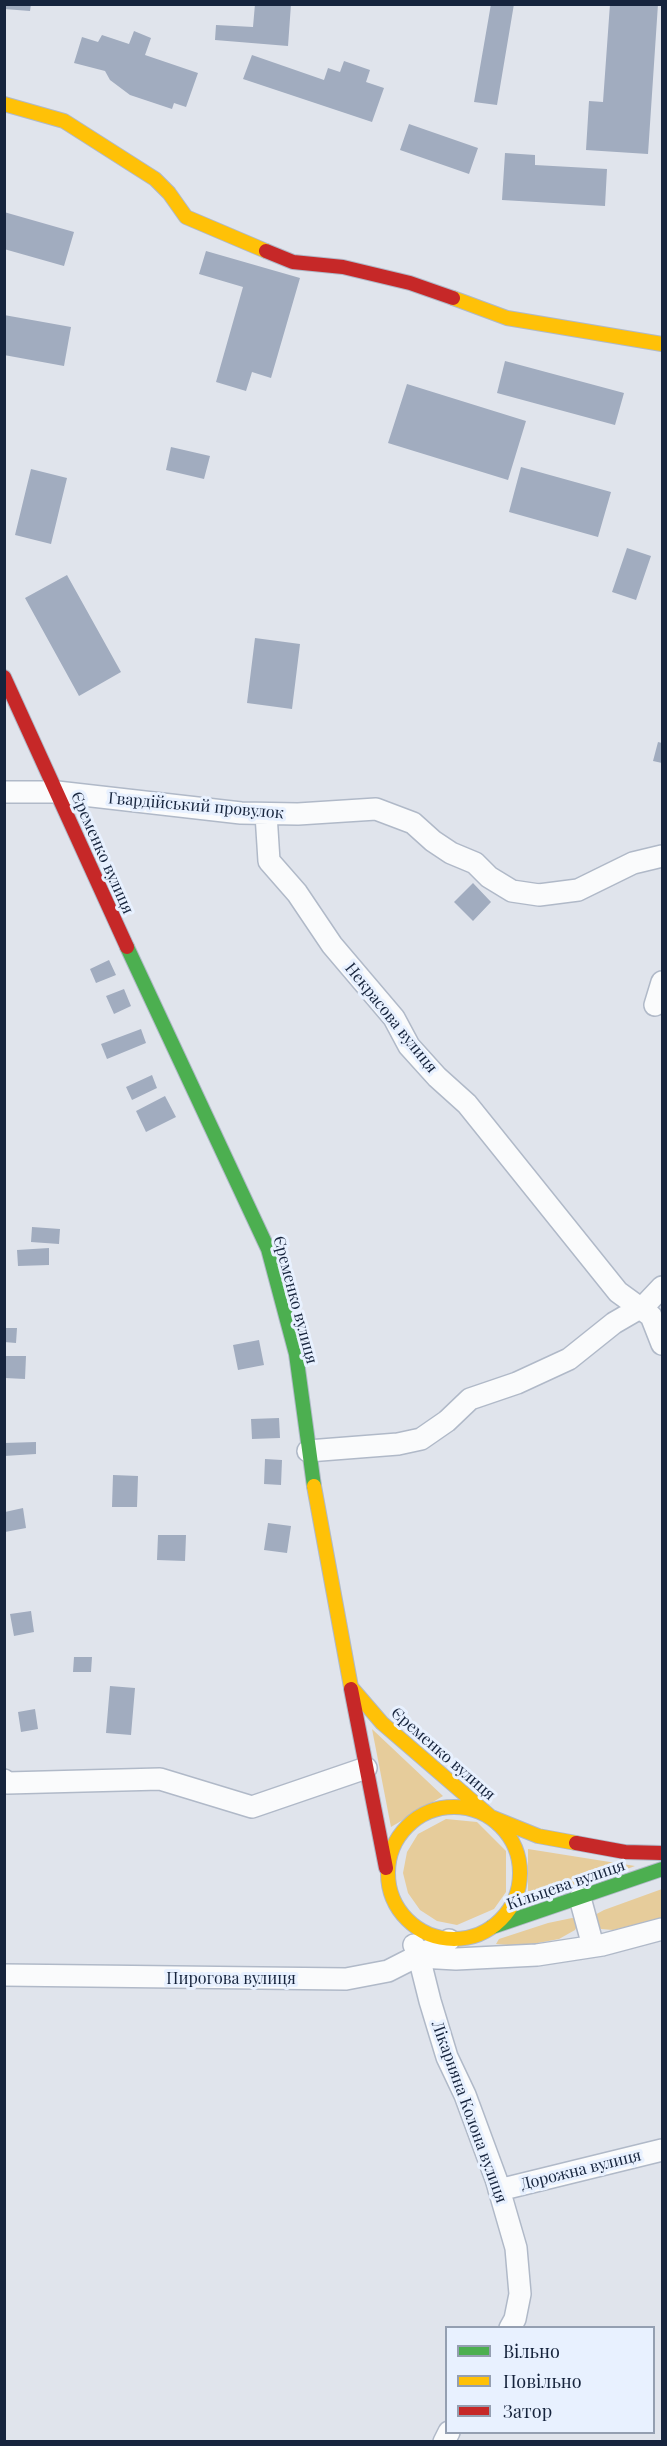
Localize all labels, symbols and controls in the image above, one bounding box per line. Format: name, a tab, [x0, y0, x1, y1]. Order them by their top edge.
street label: Єременко вулиця	[66, 789, 138, 917]
street label: Гвардійський провулок	[107, 789, 285, 823]
street label: Некрасова вулиця	[341, 959, 441, 1077]
street label: Єременко вулиця	[269, 1234, 321, 1366]
street label: Єременко вулиця	[387, 1704, 499, 1804]
street label: Кільцева вулиця	[504, 1856, 628, 1914]
street label: Пирогова вулиця	[166, 1969, 296, 1989]
street label: Лікарняна Колона вулиця	[427, 2018, 511, 2206]
street label: Дорожна вулиця	[519, 2146, 643, 2194]
legend	[445, 2326, 655, 2434]
text: Вільно	[503, 2339, 560, 2363]
text: Повільно	[503, 2369, 582, 2393]
text: Затор	[503, 2399, 552, 2423]

